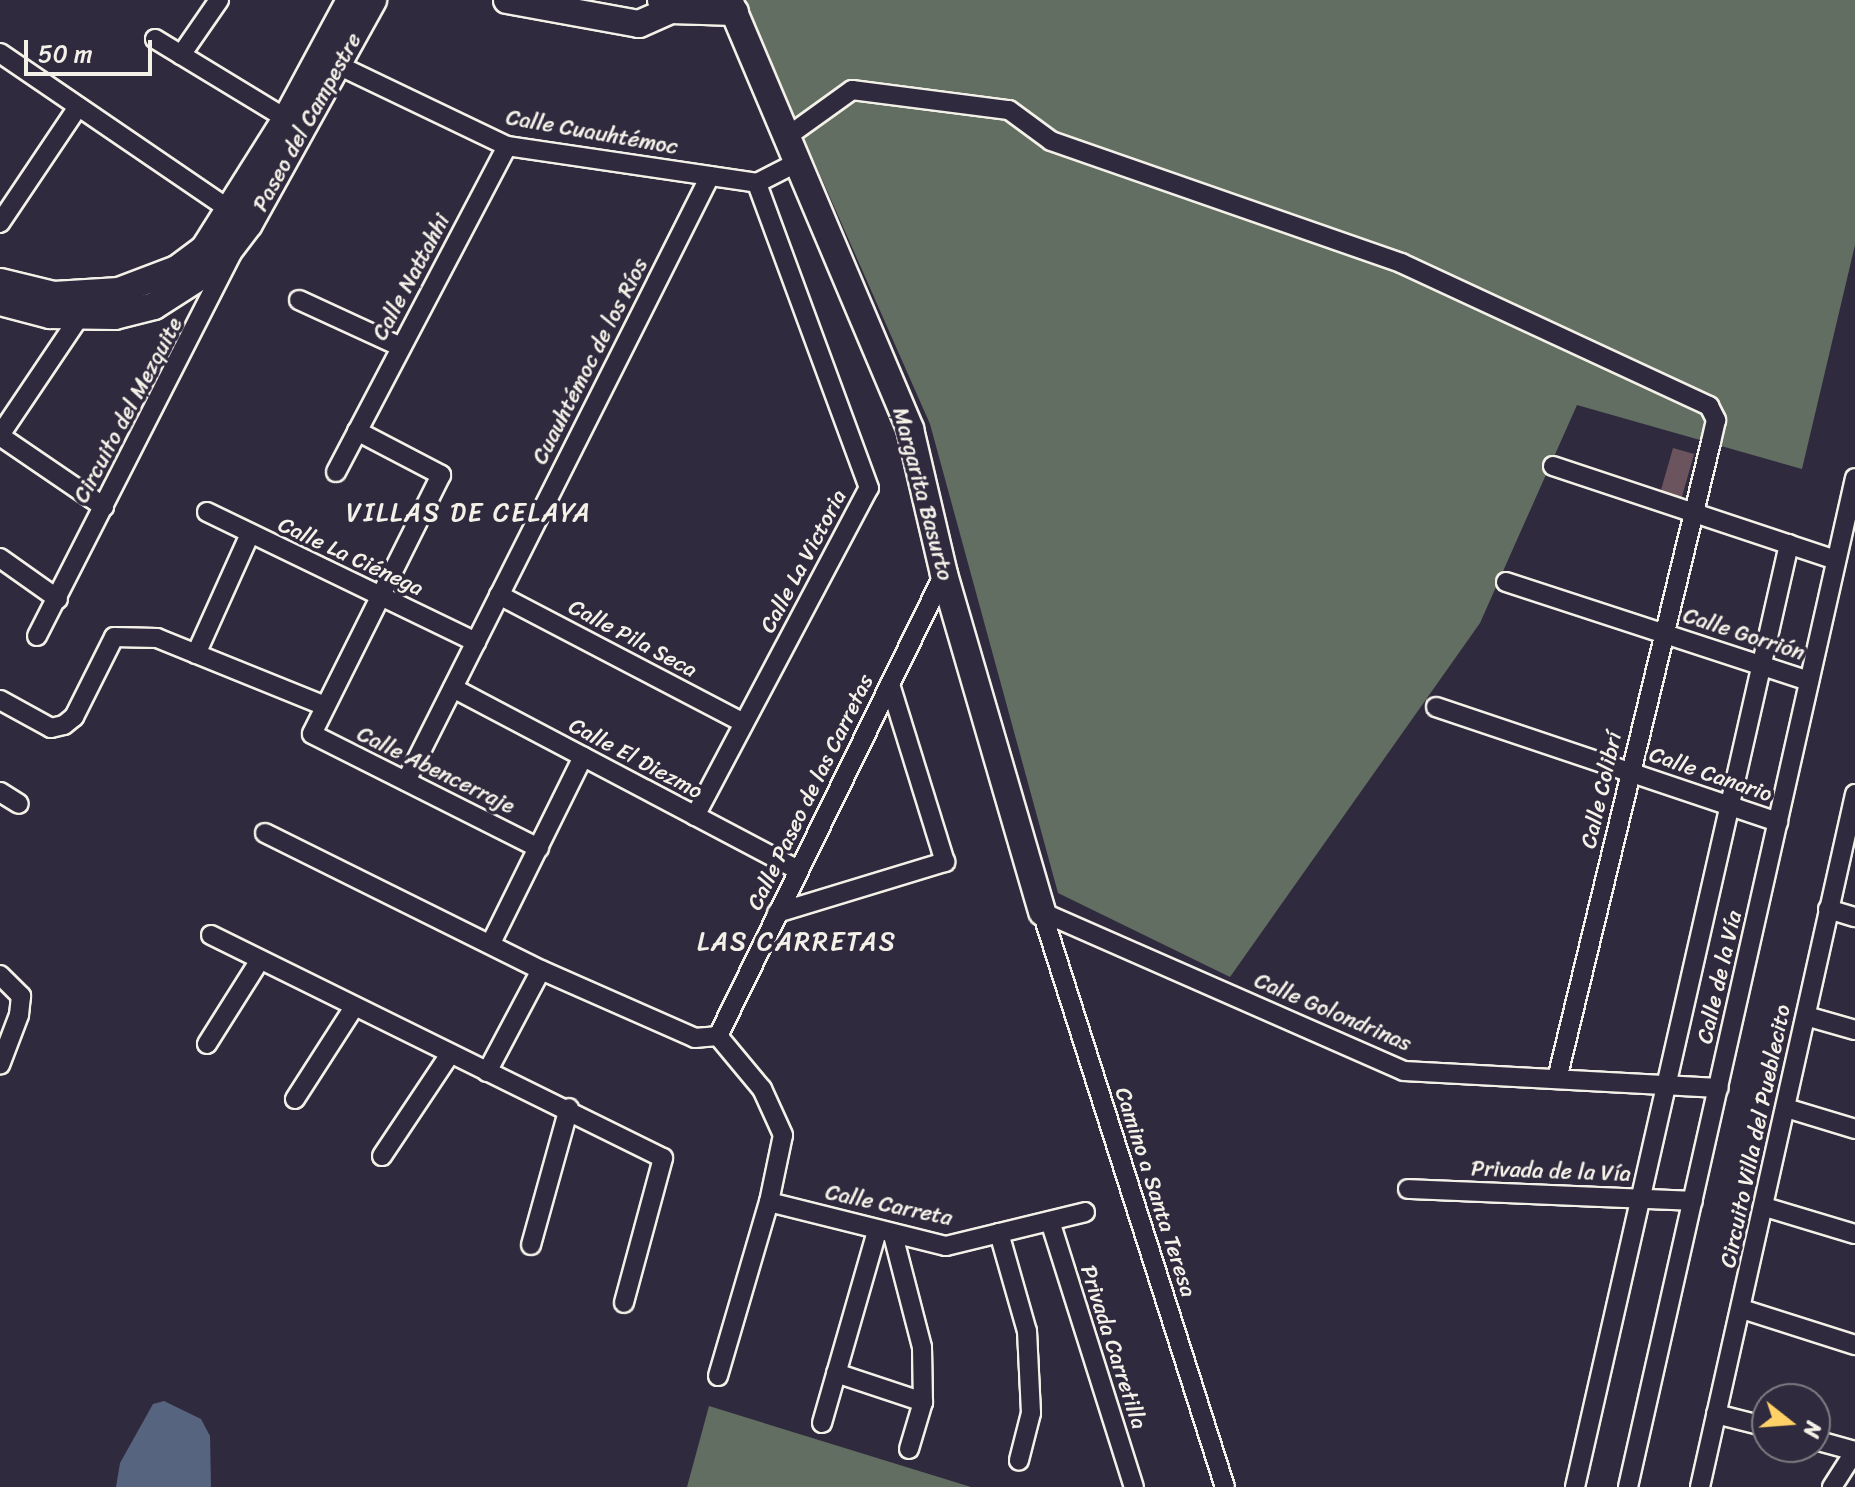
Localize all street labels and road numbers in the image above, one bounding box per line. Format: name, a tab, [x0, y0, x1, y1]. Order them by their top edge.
street label: Paseo del Campestre	[247, 28, 367, 216]
street label: Calle Cuauhtémoc	[504, 104, 680, 160]
street label: Calle Nattahhi	[367, 209, 455, 345]
street label: Cuauhtémoc de los Ríos	[526, 253, 654, 469]
street label: Circuito del Mezquite	[68, 313, 188, 507]
street label: Margarita Basurto	[887, 405, 959, 583]
street label: Calle La Victoria	[754, 485, 852, 637]
street label: Calle La Ciénega	[274, 511, 428, 601]
street label: Calle Pila Seca	[563, 593, 703, 683]
street label: Calle Gorrión	[1680, 602, 1808, 666]
street label: Calle Paseo de las Carretas	[741, 668, 879, 916]
street label: Calle El Diezmo	[565, 712, 707, 804]
street label: Calle Abencerraje	[352, 720, 520, 820]
street label: Calle Colibrí	[1575, 729, 1627, 851]
street label: Calle Canario	[1646, 741, 1776, 807]
street label: Calle de la Vía	[1691, 908, 1747, 1046]
street label: Calle Golondrinas	[1251, 967, 1415, 1057]
street label: Circuito Villa del Pueblecito	[1714, 1001, 1796, 1271]
street label: Camino a Santa Teresa	[1110, 1084, 1202, 1300]
street label: Privada de la Vía	[1471, 1155, 1631, 1187]
street label: Calle Carreta	[823, 1179, 955, 1231]
street label: Privada Carretilla	[1075, 1262, 1153, 1432]

